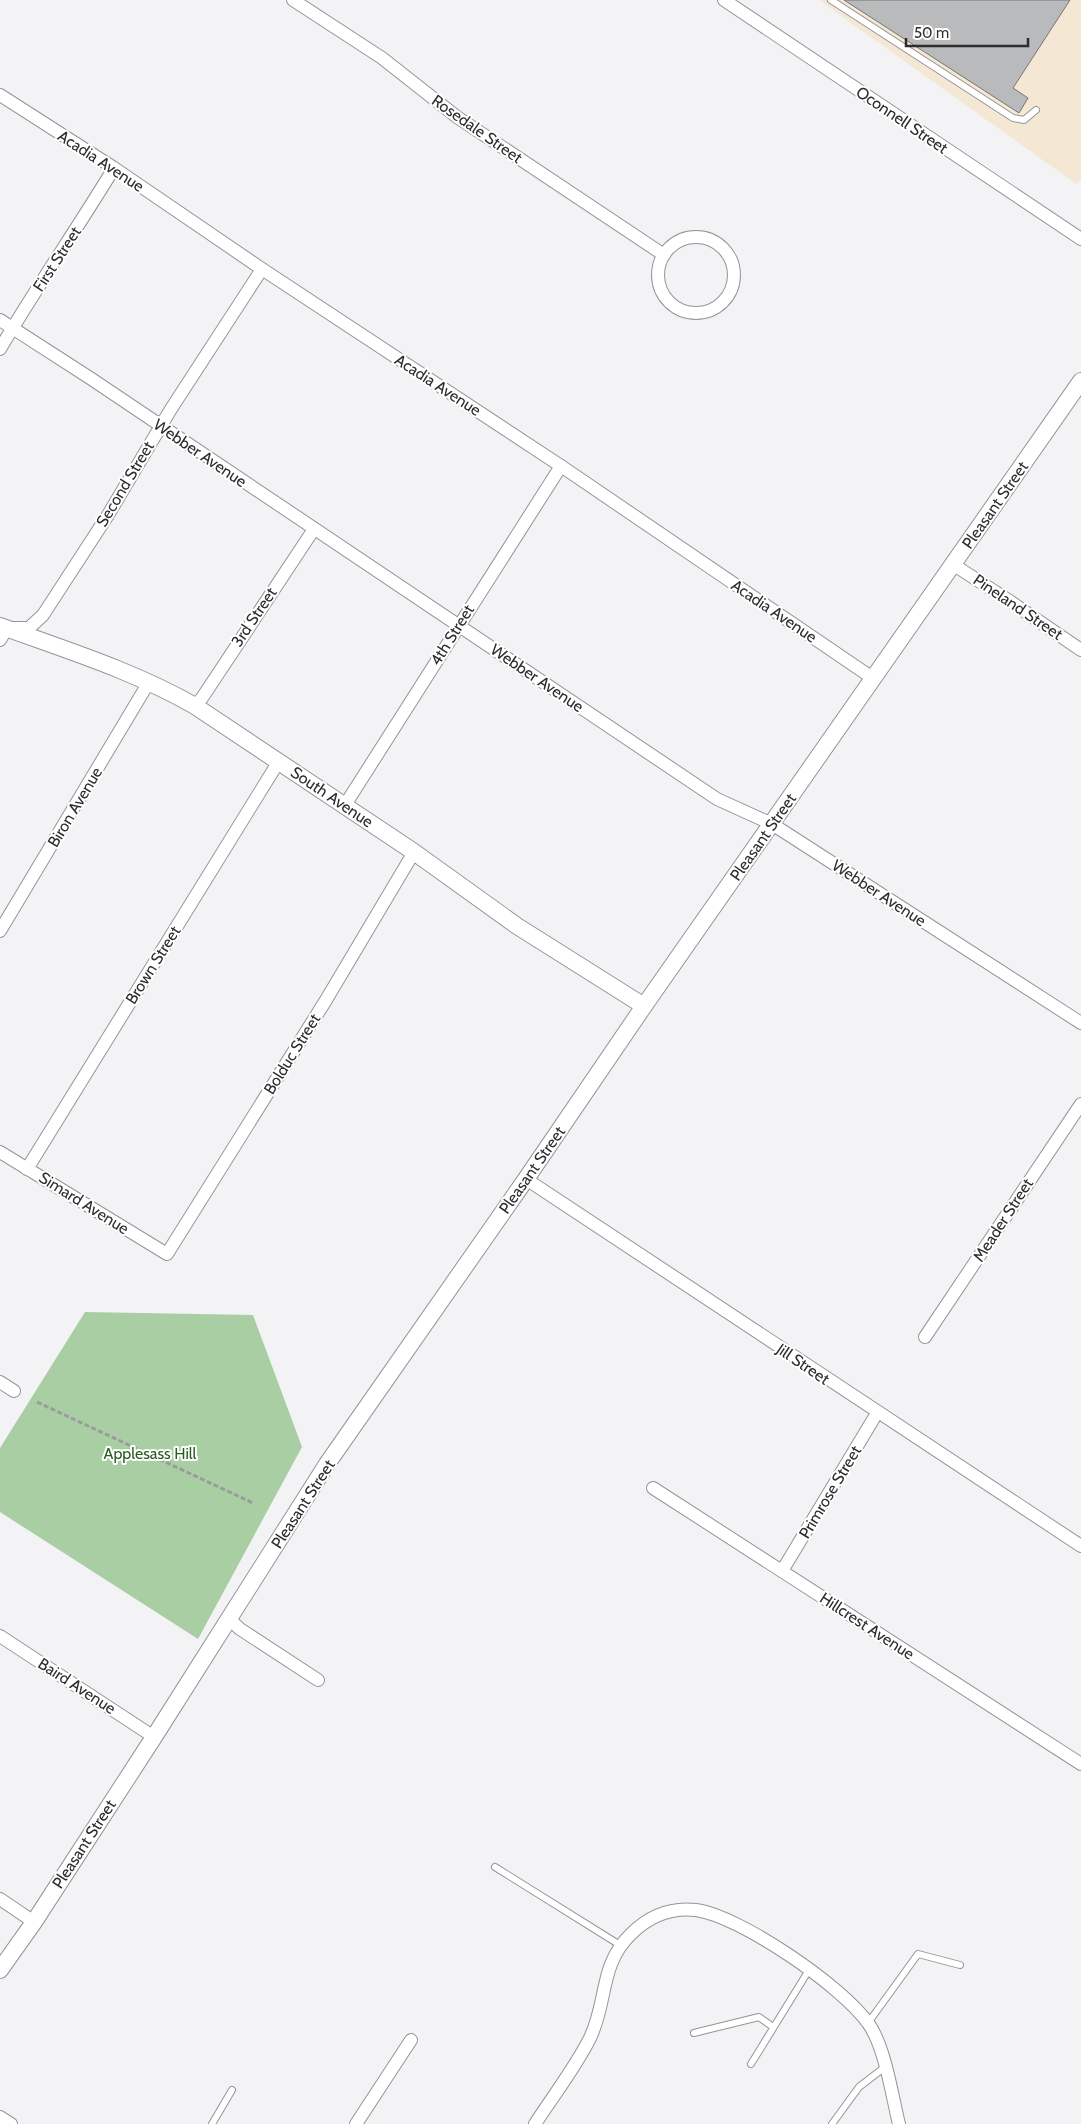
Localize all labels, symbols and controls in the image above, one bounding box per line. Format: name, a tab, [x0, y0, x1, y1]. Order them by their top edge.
scale bar	[906, 15, 1028, 47]
text: 50 m	[914, 24, 949, 42]
street label: Oconnell Street	[853, 82, 952, 158]
street label: Rosedale Street	[428, 91, 526, 168]
street label: Acadia Avenue	[54, 126, 148, 196]
street label: First Street	[29, 223, 85, 295]
street label: Acadia Avenue	[391, 350, 485, 420]
street label: Webber Avenue	[150, 415, 250, 491]
street label: Second Street	[92, 437, 158, 530]
street label: Pleasant Street	[958, 457, 1032, 552]
street label: Pineland Street	[970, 570, 1067, 644]
street label: Acadia Avenue	[728, 575, 820, 647]
street label: 3rd Street	[227, 583, 281, 650]
street label: 4th Street	[426, 601, 478, 669]
street label: Webber Avenue	[487, 640, 587, 716]
street label: South Avenue	[287, 763, 377, 831]
street label: Biron Avenue	[44, 764, 106, 850]
street label: Pleasant Street	[726, 789, 800, 884]
street label: Webber Avenue	[829, 856, 929, 930]
street label: Brown Street	[122, 922, 185, 1007]
street label: Bolduc Street	[260, 1010, 325, 1098]
street label: Pleasant Street	[495, 1122, 569, 1217]
street label: Simard Avenue	[36, 1168, 132, 1238]
street label: Meader Street	[969, 1174, 1037, 1265]
street label: Jill Street	[772, 1339, 834, 1389]
street label: Primrose Street	[795, 1442, 865, 1542]
park label: Applesass Hill	[104, 1444, 197, 1463]
street label: Pleasant Street	[267, 1456, 339, 1552]
street label: Hillcrest Avenue	[816, 1588, 918, 1664]
street label: Baird Avenue	[35, 1654, 119, 1718]
street label: Pleasant Street	[48, 1796, 120, 1892]

